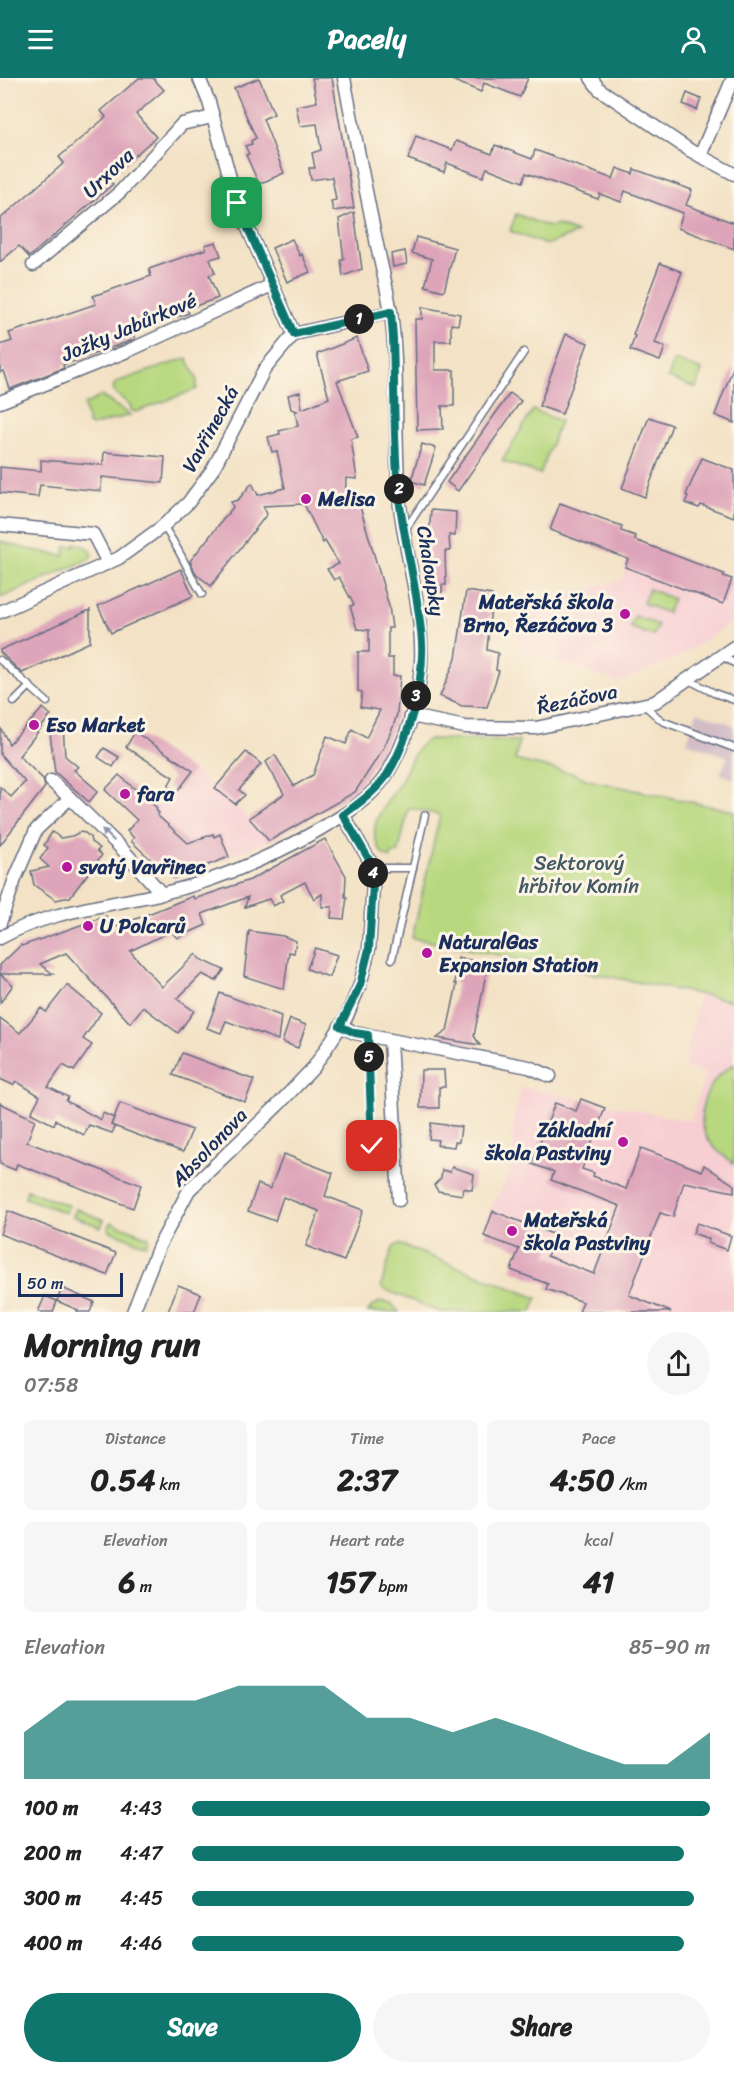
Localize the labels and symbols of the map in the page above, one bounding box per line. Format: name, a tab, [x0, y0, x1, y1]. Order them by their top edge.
street label: Urxova	[74, 139, 143, 207]
pin	[211, 177, 262, 228]
street label: Jožky Jabůrkové	[55, 283, 202, 372]
pin: 1	[344, 304, 374, 334]
street label: Vavřinecká	[172, 379, 249, 479]
pin: 2	[384, 474, 414, 504]
place label: Melisa	[317, 482, 376, 517]
marker: Melisa	[299, 492, 313, 506]
street label: Chaloupky	[406, 523, 455, 619]
place label: Mateřská škola Brno, Řezáčova 3	[463, 585, 614, 643]
marker: Mateřská škola Brno, Řezáčova 3	[618, 607, 632, 621]
street label: Řezáčova	[534, 674, 621, 725]
pin: 3	[401, 681, 431, 711]
place label: Eso Market	[46, 708, 145, 743]
marker: Eso Market	[27, 718, 41, 732]
place label: fara	[137, 777, 175, 812]
marker: fara	[118, 787, 132, 801]
one-way arrow	[101, 829, 115, 843]
park label: Sektorový hřbitov Komín	[518, 846, 639, 904]
place label: svatý Vavřinec	[78, 850, 207, 885]
pin: 4	[358, 858, 388, 888]
marker: svatý Vavřinec	[60, 860, 74, 874]
place label: U Polcarů	[100, 909, 186, 944]
marker: U Polcarů	[81, 919, 95, 933]
place label: NaturalGas Expansion Station	[438, 925, 598, 983]
marker: NaturalGas Expansion Station	[420, 946, 434, 960]
pin: 5	[354, 1042, 384, 1072]
street label: Absolonova	[162, 1099, 256, 1196]
place label: Základní škola Pastviny	[484, 1113, 613, 1171]
pin	[346, 1120, 397, 1171]
marker: Základní škola Pastviny	[616, 1135, 630, 1149]
place label: Mateřská škola Pastviny	[523, 1203, 651, 1261]
marker: Mateřská škola Pastviny	[505, 1224, 519, 1238]
scale bar	[18, 1270, 123, 1298]

